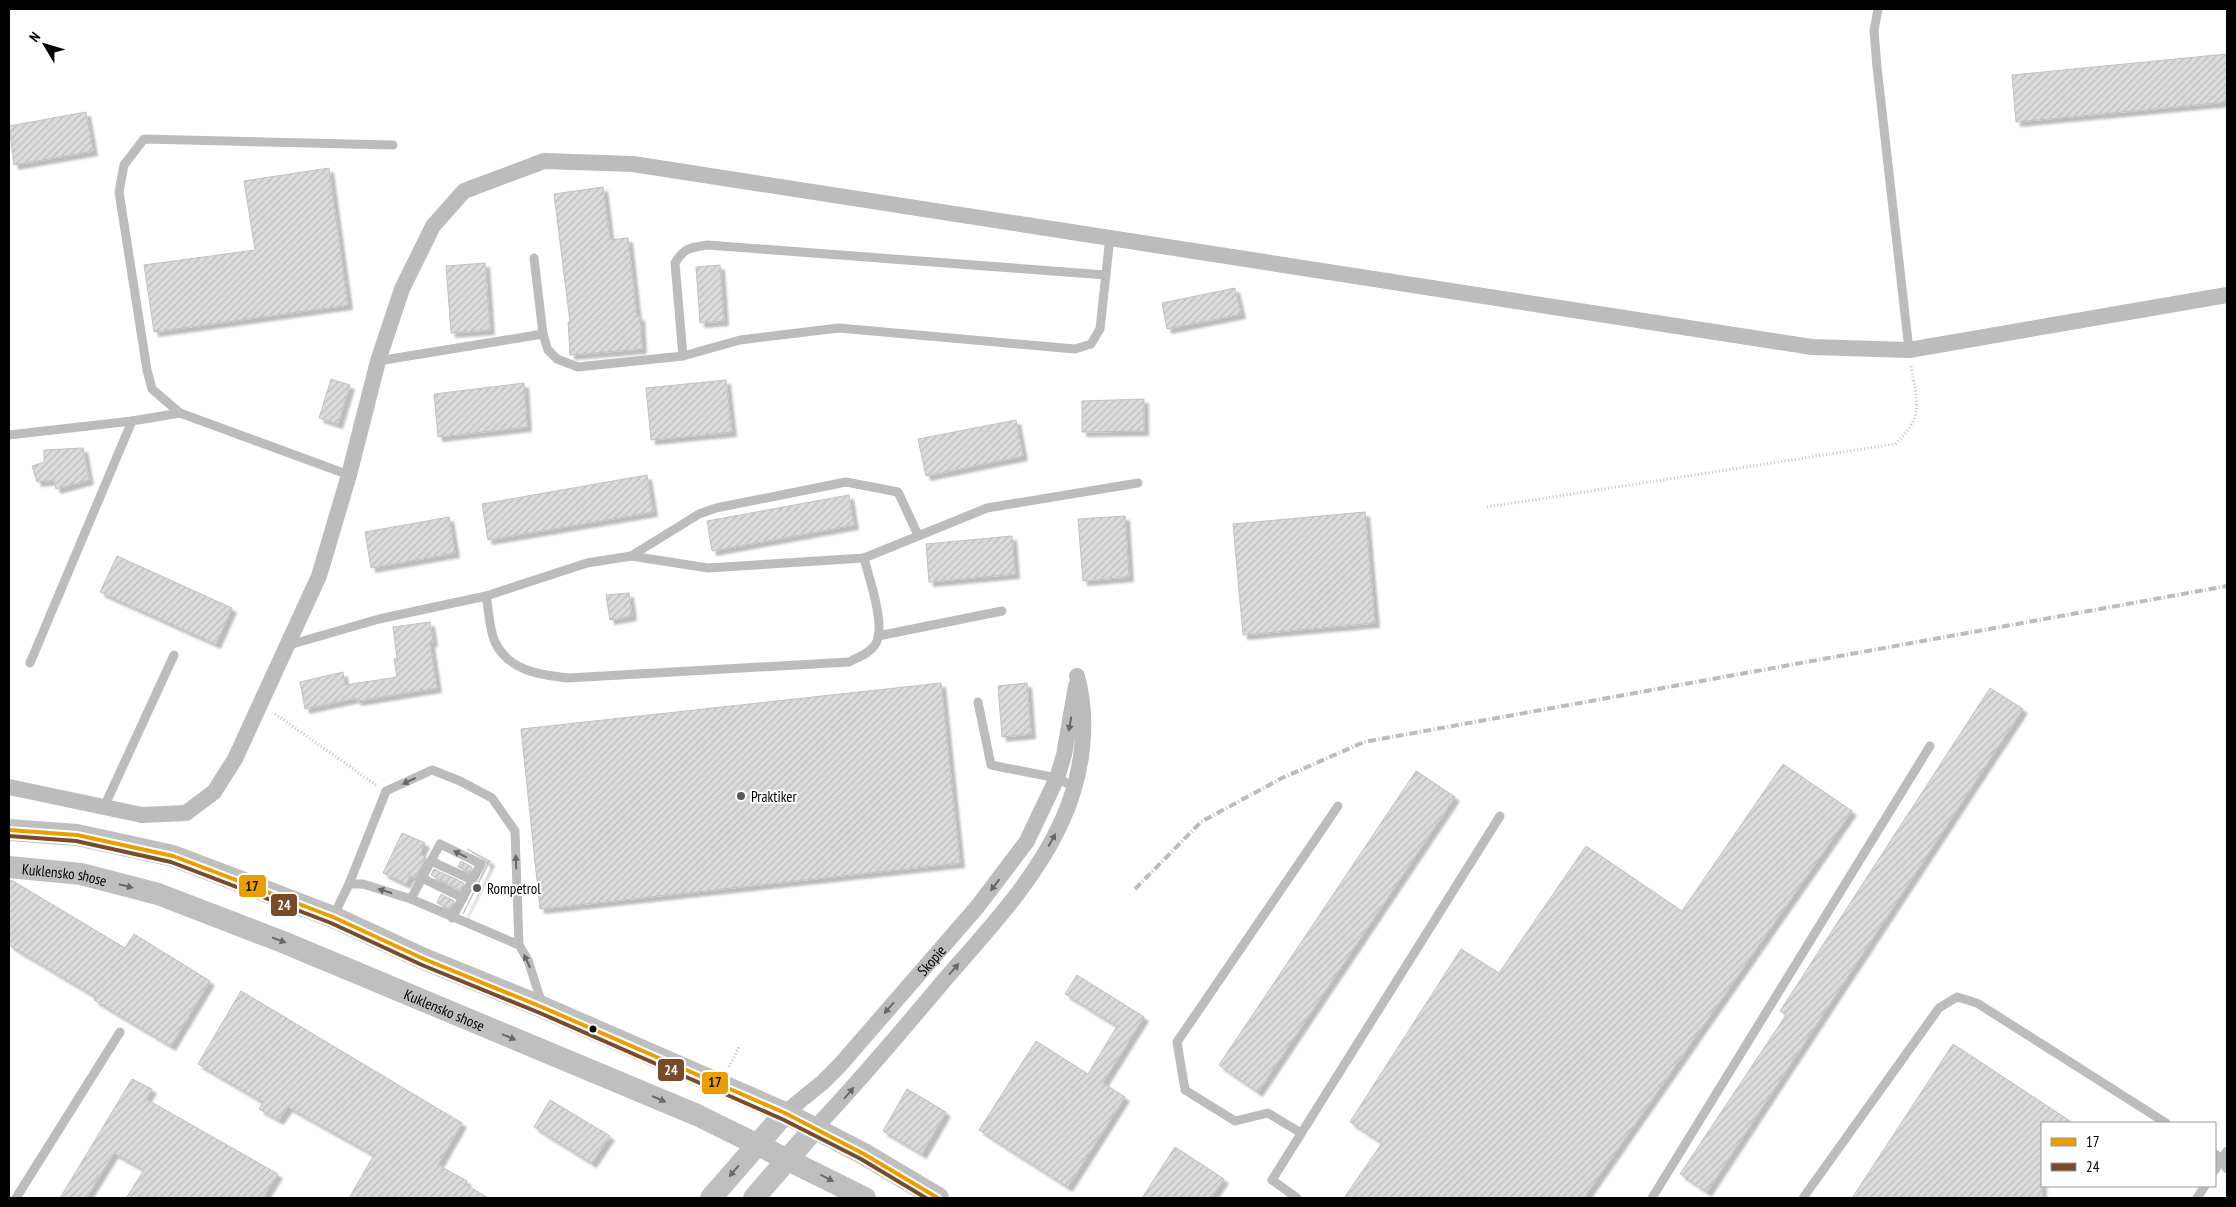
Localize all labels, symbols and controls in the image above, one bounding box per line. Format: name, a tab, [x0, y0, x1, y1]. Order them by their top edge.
north arrow	[20, 20, 70, 70]
text: N	[25, 28, 44, 46]
one-way arrow	[1065, 716, 1073, 732]
one-way arrow	[402, 777, 416, 785]
place label: Praktiker	[751, 787, 798, 806]
marker: Praktiker	[735, 790, 747, 802]
one-way arrow	[1048, 832, 1056, 847]
one-way arrow	[453, 850, 467, 858]
one-way arrow	[512, 853, 520, 869]
street label: Kuklensko shose	[21, 859, 109, 890]
line badge: 17	[238, 874, 267, 898]
text: 17	[245, 877, 259, 895]
one-way arrow	[989, 878, 1000, 891]
place label: Rompetrol	[487, 879, 541, 898]
one-way arrow	[118, 882, 133, 890]
marker: Rompetrol	[471, 882, 483, 894]
one-way arrow	[377, 886, 392, 894]
line badge: 24	[270, 893, 298, 917]
text: 24	[277, 896, 291, 914]
one-way arrow	[271, 937, 286, 944]
street label: Skopie	[913, 941, 950, 979]
one-way arrow	[523, 954, 531, 968]
one-way arrow	[949, 963, 960, 976]
street label: Kuklensko shose	[402, 984, 488, 1035]
one-way arrow	[883, 1002, 895, 1014]
unlabelled marker	[588, 1024, 598, 1034]
one-way arrow	[502, 1033, 516, 1041]
line badge: 24	[657, 1058, 685, 1082]
text: 24	[664, 1061, 678, 1079]
line badge: 17	[701, 1071, 729, 1095]
text: 17	[708, 1073, 722, 1091]
one-way arrow	[843, 1086, 854, 1099]
one-way arrow	[652, 1096, 666, 1104]
legend	[2041, 1122, 2216, 1187]
text: 17	[2086, 1132, 2100, 1151]
text: 24	[2086, 1157, 2100, 1176]
one-way arrow	[728, 1165, 740, 1177]
one-way arrow	[820, 1174, 834, 1182]

